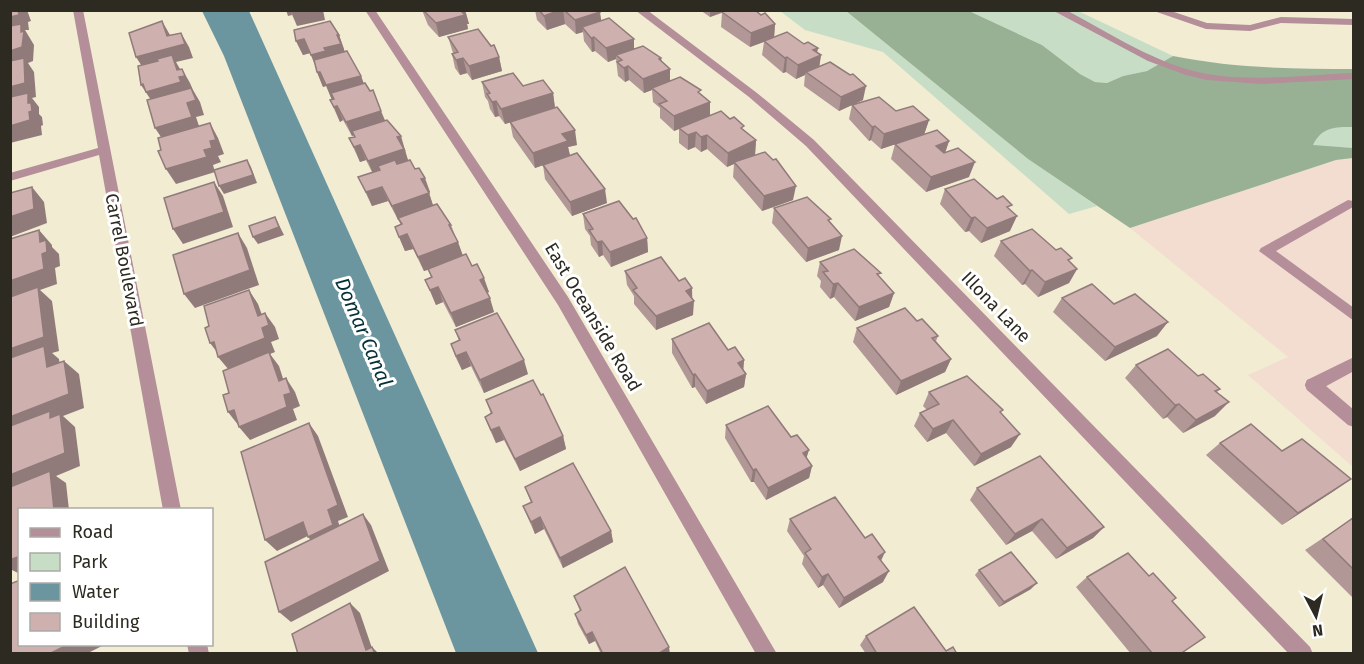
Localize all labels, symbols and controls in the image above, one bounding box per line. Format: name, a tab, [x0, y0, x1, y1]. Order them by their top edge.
street label: Carrel Boulevard	[100, 191, 148, 329]
street label: East Oceanside Road	[540, 239, 646, 395]
street label: Illona Lane	[957, 267, 1035, 347]
water label: Domar Canal	[330, 274, 398, 390]
legend	[18, 508, 213, 646]
text: Road	[72, 521, 114, 543]
text: Park	[72, 551, 108, 573]
text: Water	[72, 581, 119, 603]
north arrow	[1286, 586, 1346, 646]
text: Building	[72, 611, 140, 633]
text: N	[1311, 620, 1324, 640]

